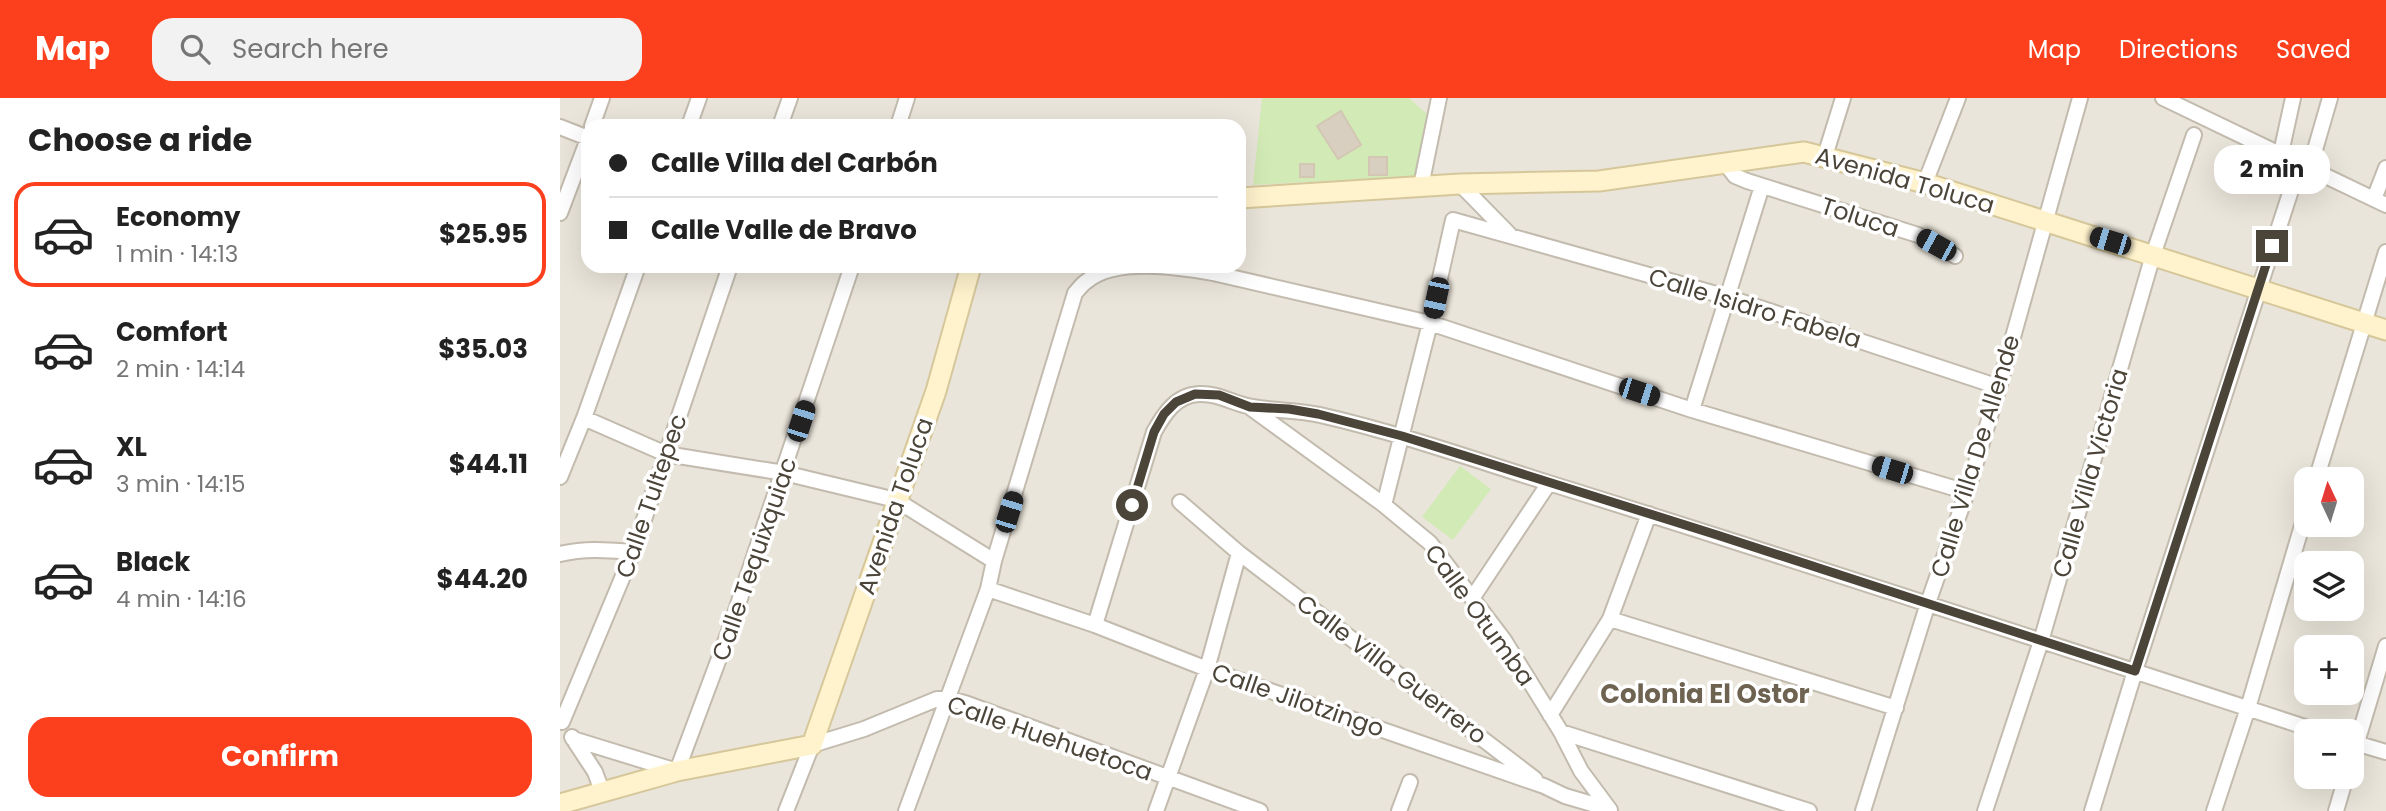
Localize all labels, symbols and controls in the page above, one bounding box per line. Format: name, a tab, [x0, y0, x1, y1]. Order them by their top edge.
search box	[152, 18, 642, 81]
text: Map	[35, 25, 110, 72]
icon: search	[176, 30, 214, 68]
text: Search here	[232, 31, 389, 67]
text: Map	[2028, 33, 2081, 66]
text: Directions	[2119, 33, 2238, 66]
text: Saved	[2276, 33, 2351, 66]
text: Choose a ride	[28, 117, 252, 162]
street label: Avenida Toluca	[1812, 141, 1998, 219]
callout: 2 min	[2214, 144, 2330, 194]
text: Calle Villa del Carbón	[651, 145, 938, 181]
text: 2 min	[2240, 153, 2304, 185]
street label: Toluca	[1817, 191, 1903, 243]
text: Economy	[116, 199, 240, 235]
icon: car	[32, 203, 95, 266]
text: Calle Valle de Bravo	[651, 212, 917, 248]
text: $25.95	[439, 216, 528, 252]
car	[2087, 225, 2134, 257]
car	[1913, 226, 1960, 264]
route end	[2256, 230, 2288, 262]
text: 1 min · 14:13	[116, 238, 238, 270]
street label: Calle Isidro Fabela	[1645, 260, 1865, 356]
car	[1422, 275, 1451, 321]
text: Comfort	[116, 314, 228, 350]
icon: car	[32, 318, 95, 381]
text: $35.03	[438, 331, 528, 367]
street label: Calle Villa De Allende	[1922, 331, 2028, 581]
text: 2 min · 14:14	[116, 353, 245, 385]
street label: Calle Villa Victoria	[2044, 364, 2136, 582]
car	[1616, 376, 1663, 408]
car	[785, 398, 818, 444]
street label: Calle Tultepec	[607, 410, 695, 582]
street label: Avenida Toluca	[849, 413, 941, 599]
text: XL	[116, 429, 147, 465]
icon: car	[32, 433, 95, 496]
text: $44.11	[449, 446, 528, 482]
street label: Calle Tequixquiac	[704, 453, 804, 665]
car	[1869, 454, 1916, 486]
north arrow	[2294, 467, 2364, 537]
map controls	[2294, 467, 2364, 789]
text: 3 min · 14:15	[116, 468, 245, 500]
car	[993, 489, 1026, 535]
route start	[1116, 489, 1148, 521]
street label: Calle Otumba	[1417, 537, 1543, 693]
text: Black	[116, 544, 190, 580]
icon: car	[32, 548, 95, 611]
button: layers	[2294, 551, 2364, 621]
text: $44.20	[437, 561, 528, 597]
text: 4 min · 14:16	[116, 583, 247, 615]
street label: Calle Villa Guerrero	[1290, 586, 1494, 752]
button: +	[2294, 635, 2364, 705]
street label: Calle Jilotzingo	[1207, 655, 1389, 745]
district label: Colonia El Ostor	[1600, 676, 1810, 712]
street label: Calle Huehuetoca	[943, 687, 1157, 789]
button: Confirm	[28, 717, 532, 797]
button: −	[2294, 719, 2364, 789]

